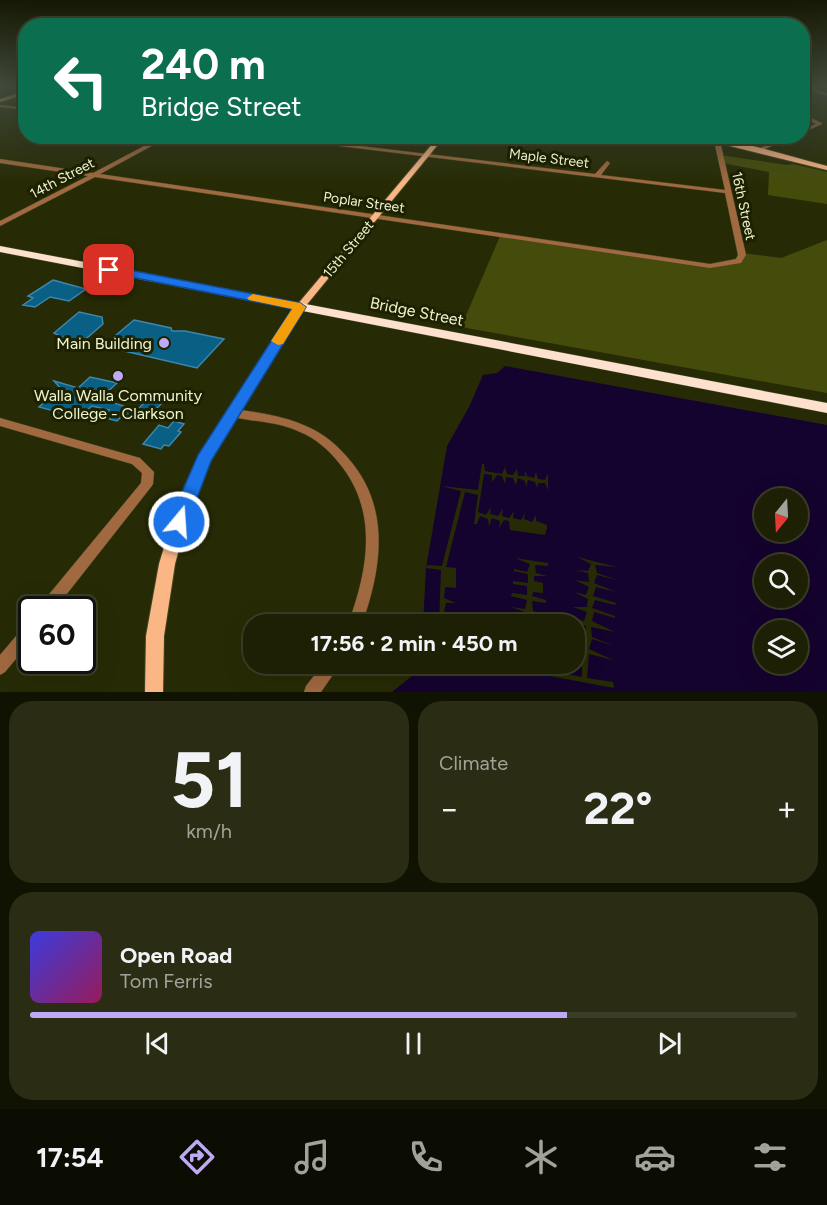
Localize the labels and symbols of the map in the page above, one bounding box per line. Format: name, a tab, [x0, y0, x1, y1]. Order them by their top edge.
street label: Maple Street	[508, 145, 590, 172]
street label: 14th Street	[27, 154, 97, 202]
street label: 16th Street	[728, 170, 759, 242]
street label: Poplar Street	[322, 188, 406, 217]
street label: 15th Street	[320, 217, 377, 281]
pin	[83, 244, 134, 295]
street label: Bridge Street	[368, 293, 465, 330]
place label: Main Building	[56, 334, 152, 353]
marker: Main Building	[157, 336, 171, 350]
marker: Walla Walla Community College - Clarkson	[111, 369, 125, 383]
place label: Walla Walla Community College - Clarkson	[34, 386, 203, 423]
north arrow	[754, 488, 808, 542]
position arrow	[147, 490, 211, 554]
speed limit sign: 60	[18, 596, 96, 674]

